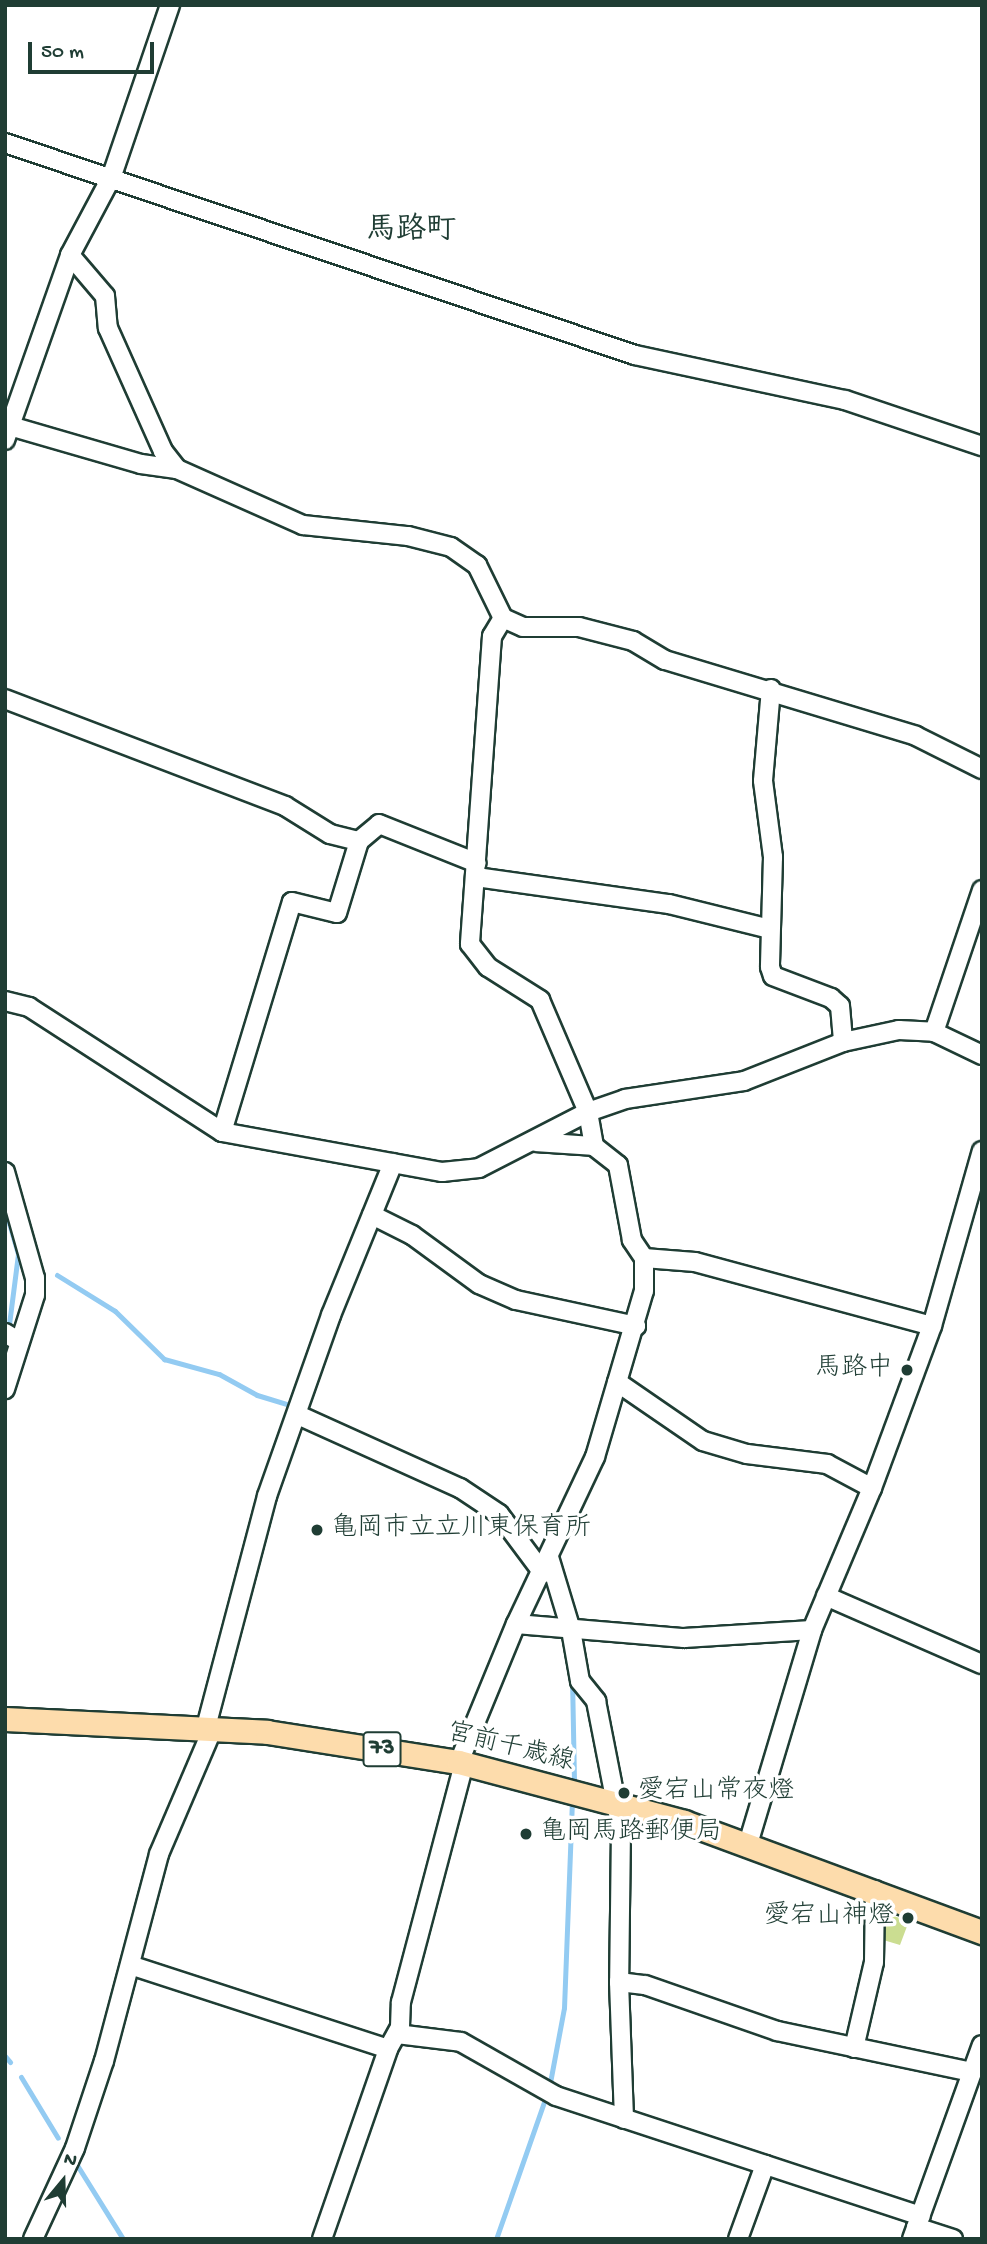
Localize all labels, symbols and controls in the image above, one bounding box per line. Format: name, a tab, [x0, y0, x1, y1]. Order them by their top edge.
scale bar	[32, 28, 158, 72]
text: 50 m	[41, 41, 84, 66]
district label: 馬路町	[366, 214, 456, 250]
place label: 馬路中	[815, 1354, 893, 1386]
marker: 馬路中	[899, 1362, 915, 1378]
place label: 亀岡市立立川東保育所	[331, 1514, 591, 1546]
marker: 亀岡市立立川東保育所	[309, 1522, 325, 1538]
street label: 宮前千歳線	[443, 1718, 577, 1780]
road number: 73	[361, 1728, 403, 1770]
place label: 愛宕山常夜燈	[638, 1777, 794, 1809]
marker: 愛宕山常夜燈	[616, 1785, 632, 1801]
place label: 亀岡馬路郵便局	[540, 1818, 722, 1850]
marker: 亀岡馬路郵便局	[518, 1826, 534, 1842]
place label: 愛宕山神燈	[764, 1902, 894, 1934]
marker: 愛宕山神燈	[900, 1910, 916, 1926]
north arrow	[28, 2146, 98, 2216]
text: N	[60, 2148, 80, 2174]

